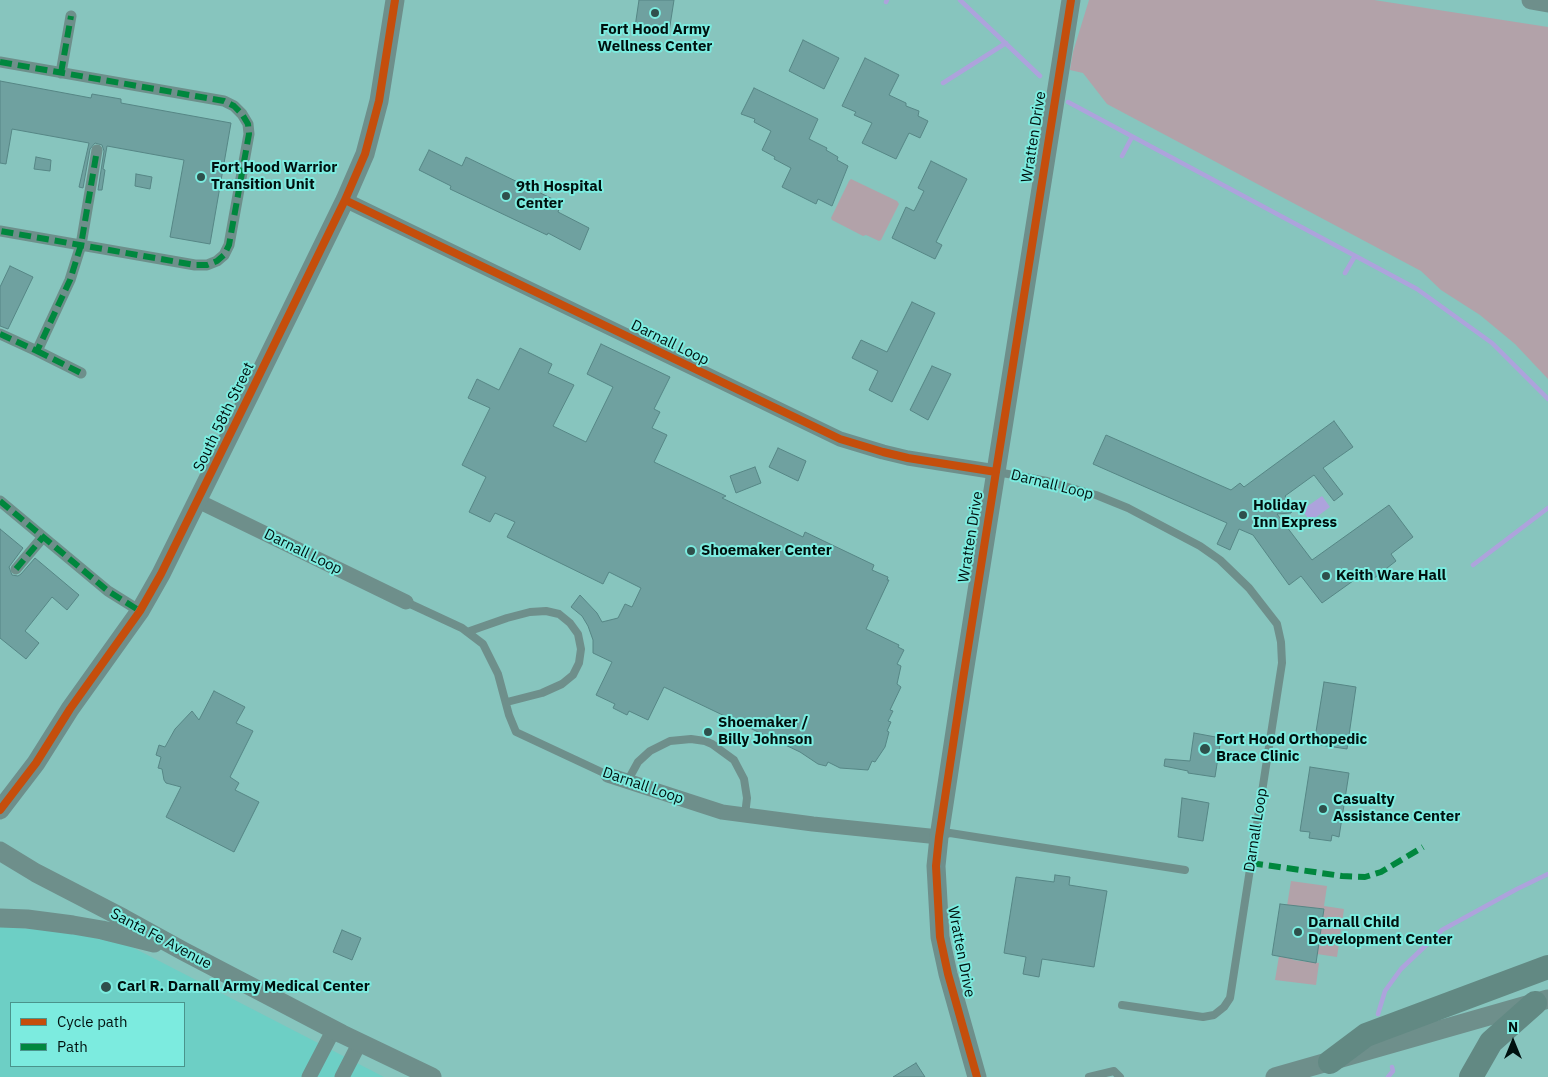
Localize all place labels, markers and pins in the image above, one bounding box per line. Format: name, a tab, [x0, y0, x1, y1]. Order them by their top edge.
marker: Fort Hood Army Wellness Center	[649, 7, 661, 19]
place label: Fort Hood Army Wellness Center	[598, 21, 712, 56]
place label: Fort Hood Warrior Transition Unit	[211, 159, 337, 194]
marker: Fort Hood Warrior Transition Unit	[195, 171, 207, 183]
place label: 9th Hospital Center	[516, 178, 602, 213]
marker: 9th Hospital Center	[500, 190, 512, 202]
place label: Holiday Inn Express	[1253, 497, 1337, 532]
marker: Holiday Inn Express	[1237, 509, 1249, 521]
place label: Shoemaker Center	[701, 542, 832, 560]
marker: Shoemaker Center	[685, 545, 697, 557]
place label: Keith Ware Hall	[1336, 567, 1446, 585]
marker: Keith Ware Hall	[1320, 570, 1332, 582]
place label: Shoemaker / Billy Johnson	[718, 714, 812, 749]
marker: Shoemaker / Billy Johnson	[702, 726, 714, 738]
place label: Fort Hood Orthopedic Brace Clinic	[1216, 731, 1367, 766]
marker: Fort Hood Orthopedic Brace Clinic	[1198, 742, 1212, 756]
place label: Casualty Assistance Center	[1333, 791, 1460, 826]
marker: Casualty Assistance Center	[1317, 803, 1329, 815]
place label: Darnall Child Development Center	[1308, 914, 1453, 949]
marker: Darnall Child Development Center	[1292, 926, 1304, 938]
place label: Carl R. Darnall Army Medical Center	[117, 978, 370, 996]
marker: Carl R. Darnall Army Medical Center	[99, 980, 113, 994]

